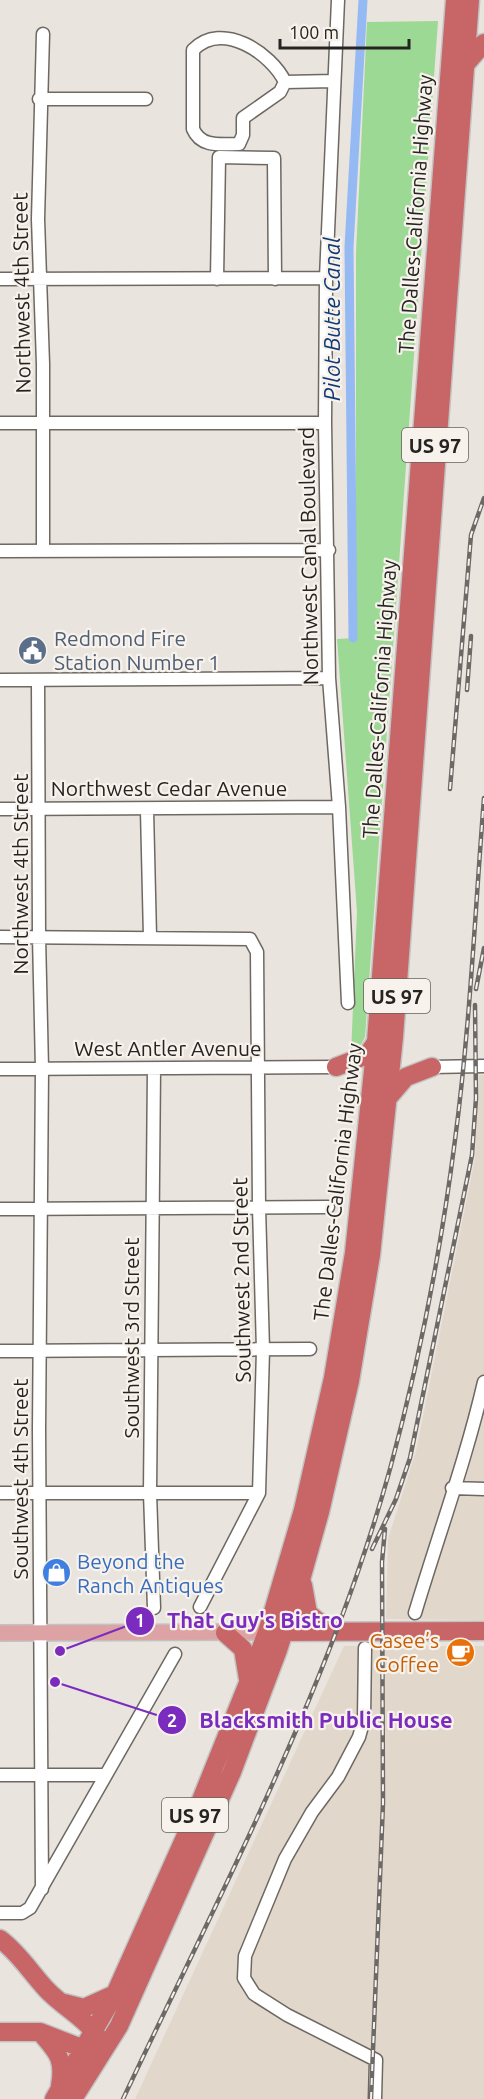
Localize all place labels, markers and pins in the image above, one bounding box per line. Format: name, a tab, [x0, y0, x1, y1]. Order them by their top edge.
place label: Redmond Fire Station Number 1	[54, 626, 220, 674]
public building icon: Redmond Fire Station Number 1	[17, 634, 49, 666]
place label: Beyond the Ranch Antiques	[77, 1549, 223, 1597]
shop icon: Beyond the Ranch Antiques	[40, 1557, 72, 1589]
callout: That Guy's Bistro	[125, 1601, 355, 1641]
place label: Casee’s Coffee	[369, 1628, 439, 1676]
cafe icon: Casee’s Coffee	[444, 1636, 476, 1668]
callout: Blacksmith Public House	[157, 1700, 465, 1740]

